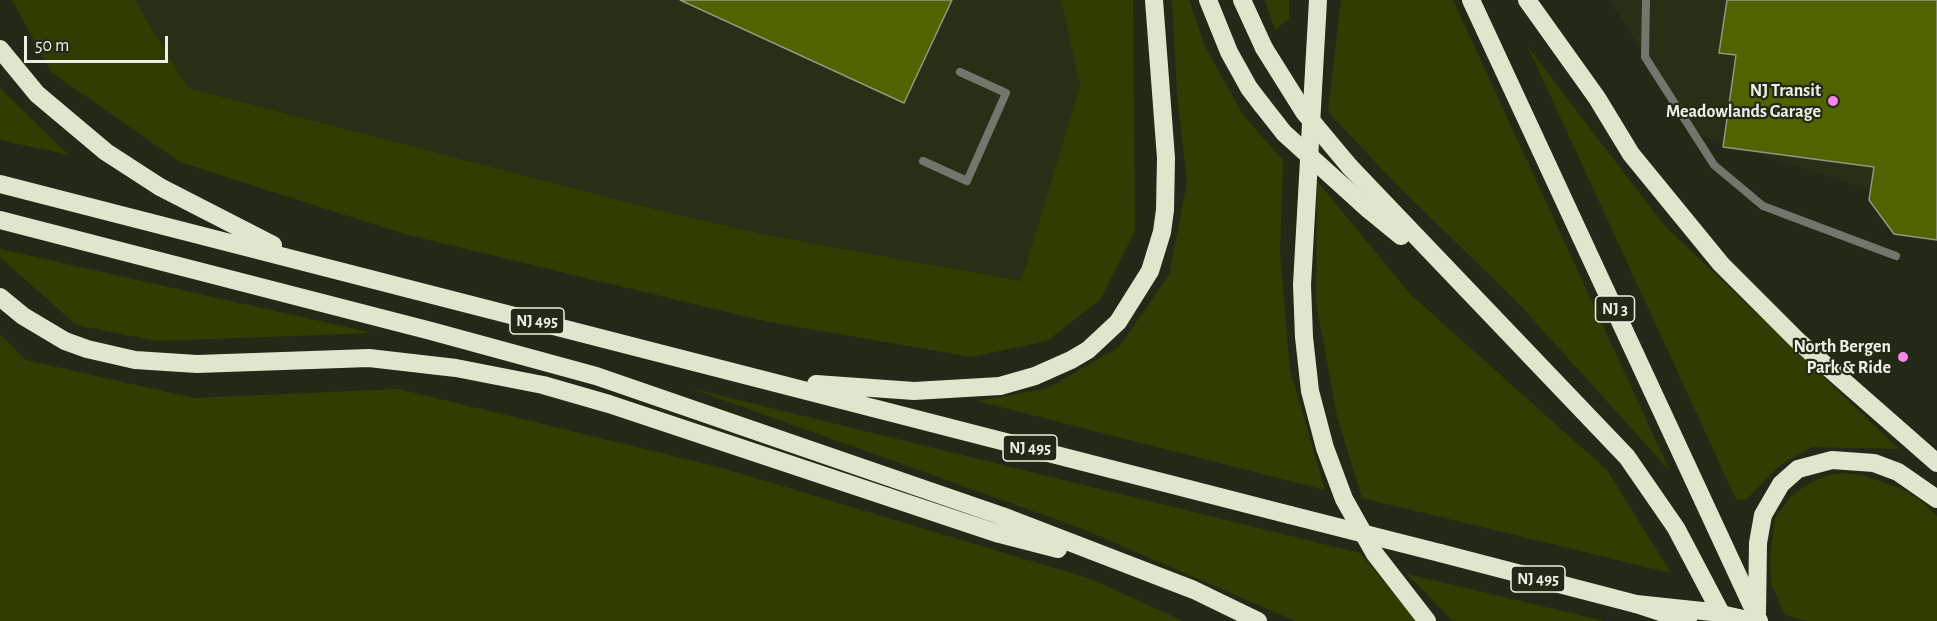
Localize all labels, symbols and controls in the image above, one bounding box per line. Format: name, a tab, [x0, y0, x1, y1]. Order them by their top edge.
scale bar	[27, 24, 171, 62]
text: 50 m	[35, 37, 69, 55]
place label: NJ Transit Meadowlands Garage	[1666, 80, 1821, 122]
marker: NJ Transit Meadowlands Garage	[1826, 94, 1840, 108]
road number: NJ 3	[1596, 296, 1634, 322]
road number: NJ 495	[510, 308, 564, 334]
place label: North Bergen Park & Ride	[1793, 336, 1891, 378]
marker: North Bergen Park & Ride	[1896, 350, 1910, 364]
road number: NJ 495	[1003, 435, 1057, 461]
road number: NJ 495	[1511, 566, 1565, 592]

